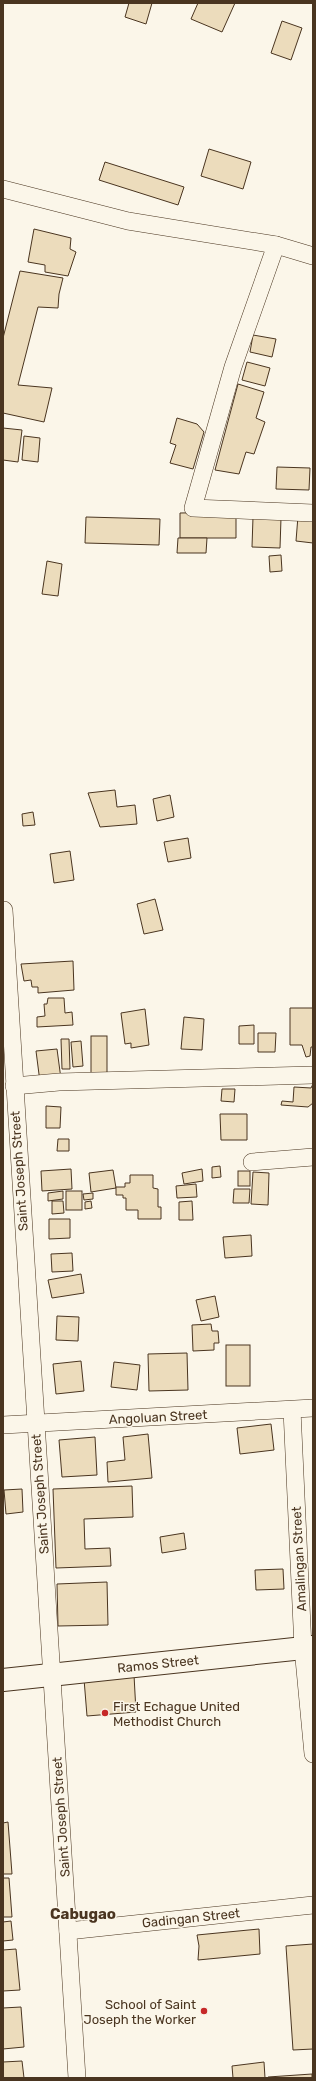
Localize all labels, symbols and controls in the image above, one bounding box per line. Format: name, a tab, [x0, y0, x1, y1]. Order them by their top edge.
street label: Saint Joseph Street	[7, 1110, 31, 1232]
street label: Angoluan Street	[108, 1407, 208, 1428]
street label: Saint Joseph Street	[28, 1433, 52, 1555]
street label: Amalingan Street	[289, 1506, 310, 1612]
street label: Ramos Street	[116, 1652, 200, 1676]
place label: First Echague United Methodist Church	[113, 1699, 240, 1729]
marker: First Echague United Methodist Church	[100, 1708, 110, 1718]
street label: Saint Joseph Street	[49, 1756, 73, 1878]
district label: Cabugao	[50, 1905, 116, 1923]
street label: Gadingan Street	[141, 1905, 241, 1932]
place label: School of Saint Joseph the Worker	[83, 1997, 196, 2027]
marker: School of Saint Joseph the Worker	[199, 2006, 209, 2016]

